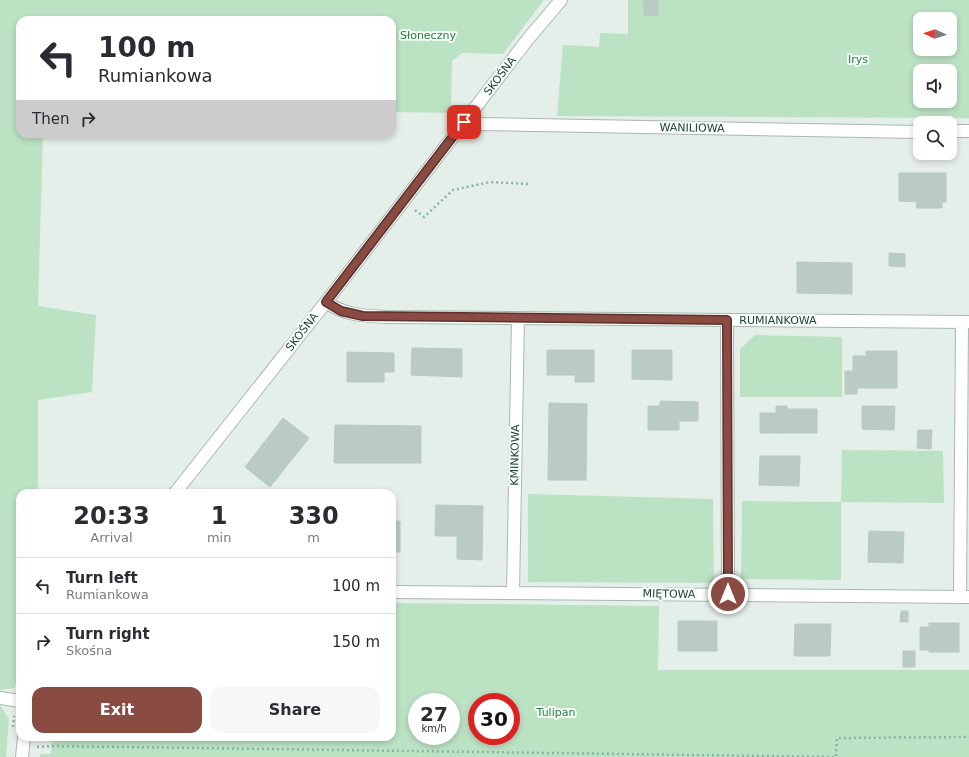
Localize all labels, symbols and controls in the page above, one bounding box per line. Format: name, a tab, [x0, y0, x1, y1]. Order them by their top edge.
north arrow	[913, 12, 957, 56]
map controls	[913, 12, 957, 160]
park label: Słoneczny	[400, 29, 456, 42]
text: 100 m	[98, 31, 195, 64]
icon: left	[32, 32, 84, 84]
park label: Irys	[848, 53, 868, 66]
street label: SKOŚNA	[481, 54, 519, 98]
button: sound	[913, 64, 957, 108]
text: Rumiankowa	[98, 65, 213, 86]
pin	[447, 105, 481, 139]
icon: right	[77, 108, 99, 130]
text: Then	[32, 110, 69, 128]
icon: arrive	[453, 111, 475, 133]
button: search	[913, 116, 957, 160]
street label: WANILIOWA	[659, 121, 725, 135]
street label: SKOŚNA	[283, 310, 321, 354]
street label: RUMIANKOWA	[739, 314, 817, 327]
street label: KMINKOWA	[508, 424, 522, 486]
text: 20:33	[73, 502, 150, 530]
text: 1	[211, 502, 227, 530]
text: 330	[289, 502, 339, 530]
text: Arrival	[90, 530, 133, 545]
text: min	[207, 530, 231, 545]
text: m	[307, 530, 320, 545]
text: Turn left	[66, 569, 138, 587]
position arrow	[707, 573, 749, 615]
icon: left	[32, 575, 54, 597]
text: 100 m	[332, 577, 380, 595]
text: Rumiankowa	[66, 587, 149, 602]
street label: MIĘTOWA	[642, 587, 696, 601]
text: Turn right	[66, 625, 150, 643]
icon: right	[32, 631, 54, 653]
text: 150 m	[332, 633, 380, 651]
text: Skośna	[66, 643, 112, 658]
button: Exit	[32, 687, 202, 733]
button: Share	[210, 687, 380, 733]
speed limit sign: 30	[468, 693, 520, 745]
text: 27	[420, 702, 448, 726]
park label: Tulipan	[536, 706, 575, 719]
text: km/h	[421, 723, 447, 734]

